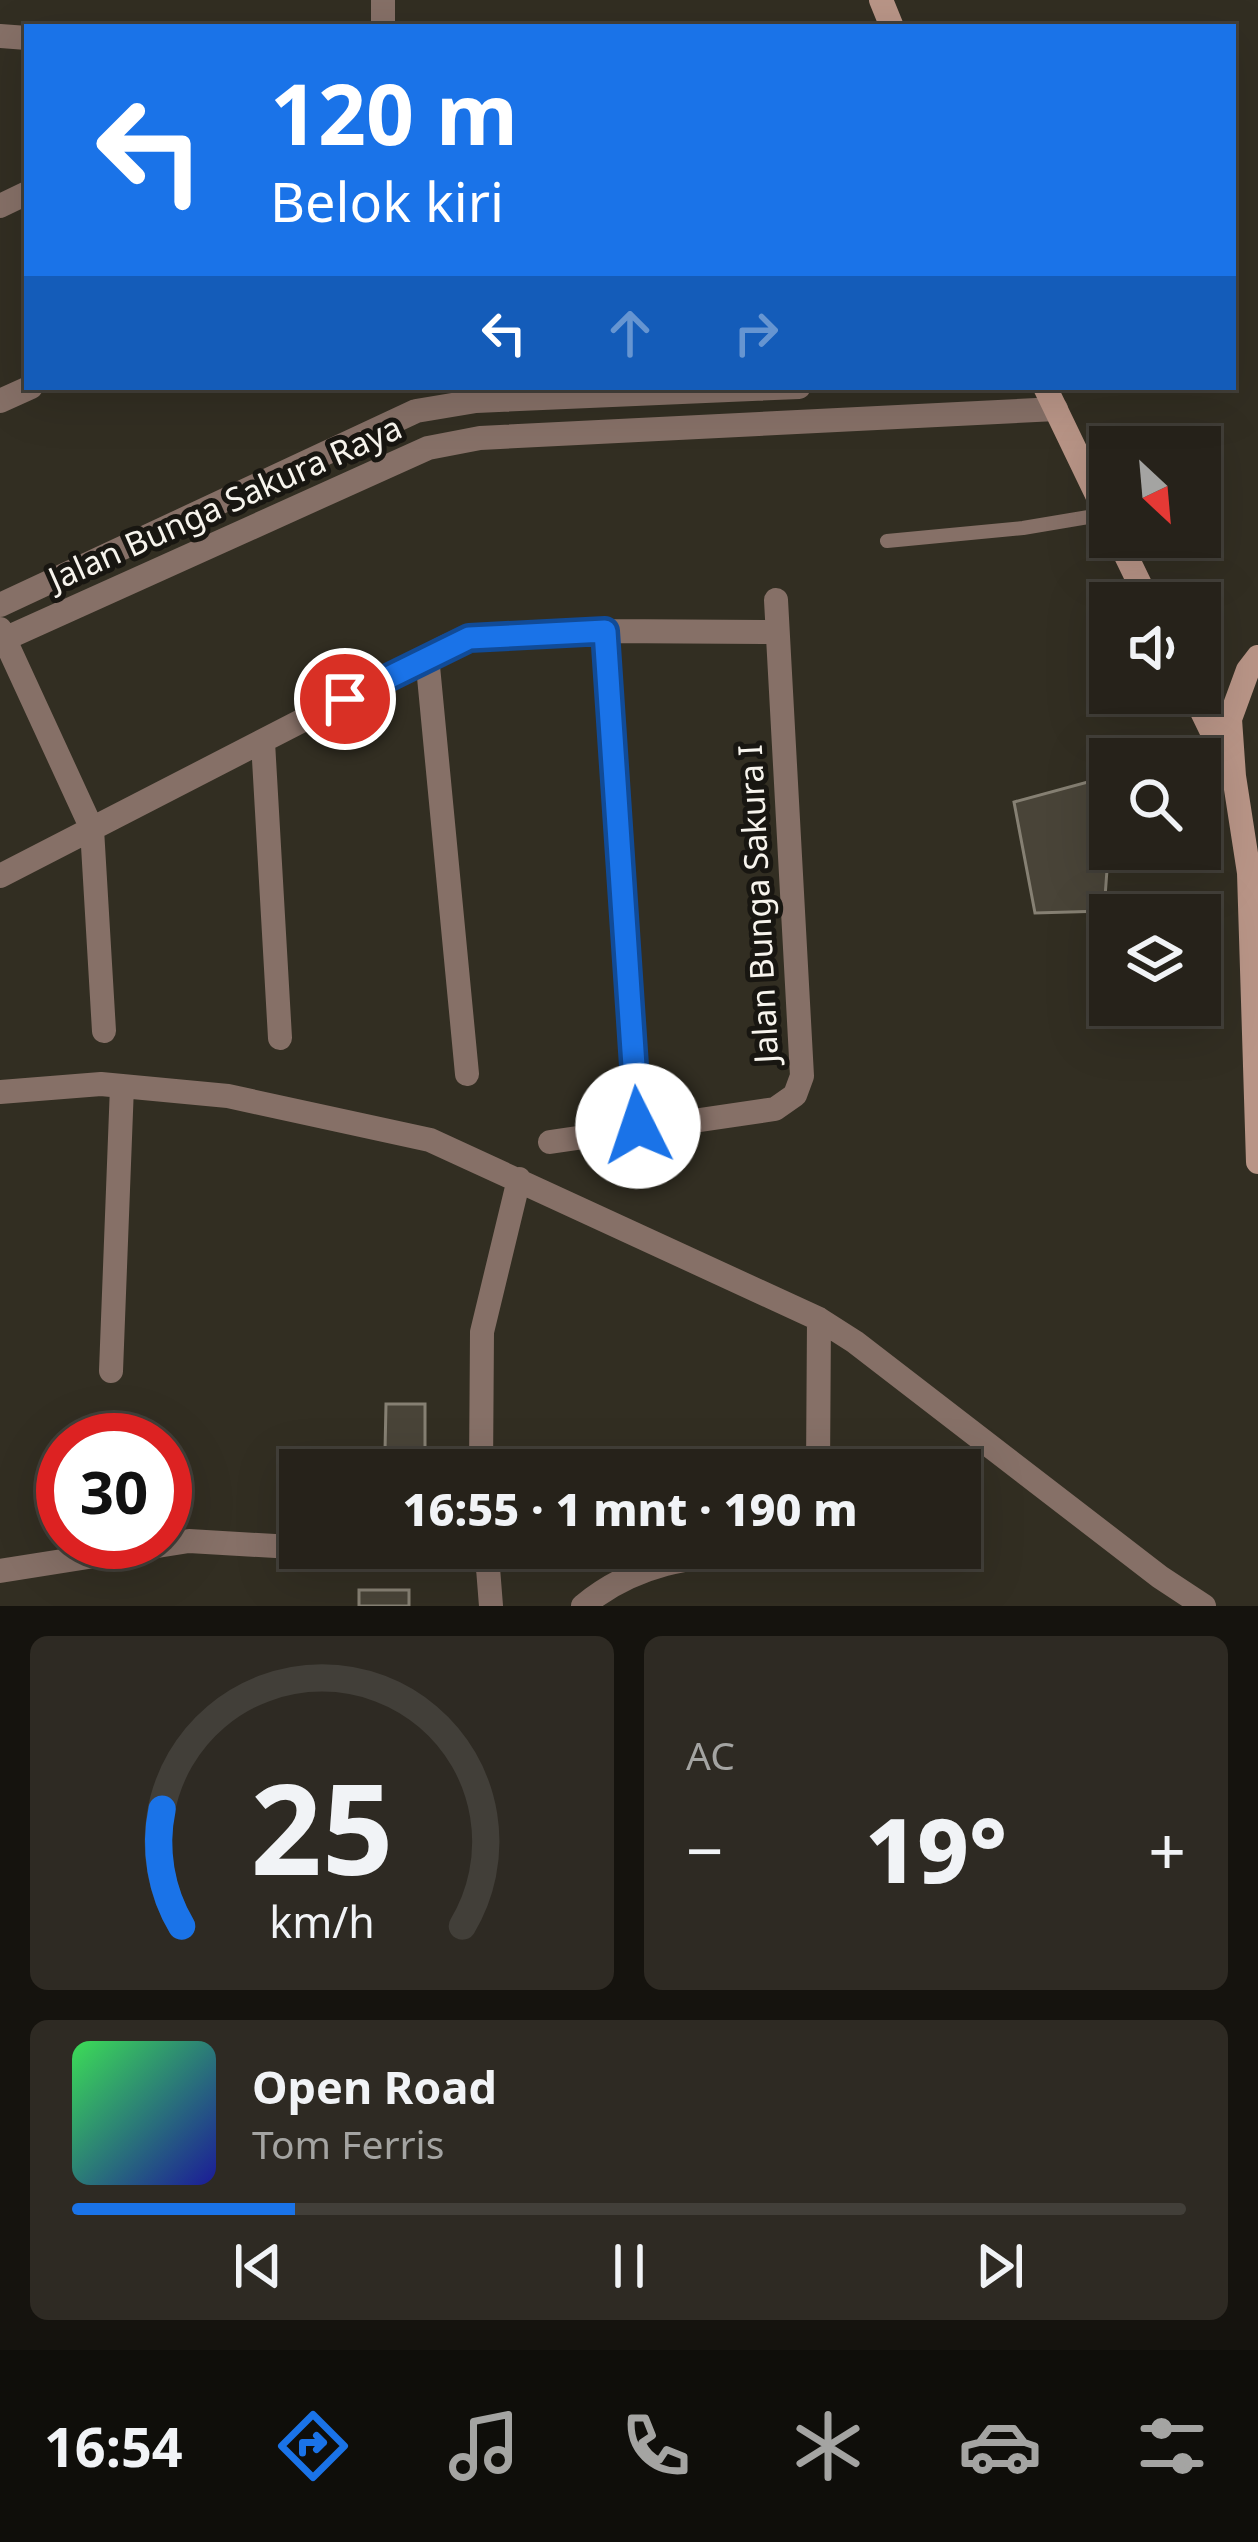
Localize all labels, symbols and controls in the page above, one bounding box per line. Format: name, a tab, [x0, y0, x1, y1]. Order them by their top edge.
text: 120 m	[270, 55, 518, 170]
icon: left	[72, 72, 228, 228]
text: Belok kiri	[270, 164, 504, 238]
icon: left	[471, 300, 537, 366]
icon: ahead	[597, 300, 663, 366]
icon: right	[723, 300, 789, 366]
street label: Jalan Bunga Sakura Raya	[38, 404, 409, 602]
north arrow	[1089, 426, 1221, 558]
map controls	[1089, 426, 1221, 1026]
button: sound	[1089, 582, 1221, 714]
pin	[294, 648, 396, 750]
icon: arrive	[312, 666, 378, 732]
button: search	[1089, 738, 1221, 870]
street label: Jalan Bunga Sakura I	[727, 744, 788, 1068]
button: layers	[1089, 894, 1221, 1026]
position arrow	[575, 1063, 701, 1189]
speed limit sign: 30	[36, 1413, 192, 1569]
text: 16:55 · 1 mnt · 190 m	[402, 1478, 858, 1539]
text: AC	[686, 1728, 735, 1781]
text: 25	[251, 1742, 393, 1912]
text: 19°	[865, 1787, 1007, 1909]
text: −	[686, 1804, 724, 1894]
text: +	[1148, 1804, 1186, 1894]
text: km/h	[269, 1892, 375, 1951]
text: Open Road	[252, 2056, 497, 2117]
text: Tom Ferris	[252, 2117, 444, 2170]
icon: previous	[225, 2233, 291, 2299]
icon: pause	[596, 2233, 662, 2299]
icon: next	[967, 2233, 1033, 2299]
icon: directions	[271, 2404, 355, 2488]
icon: music	[442, 2404, 526, 2488]
icon: phone	[614, 2404, 698, 2488]
icon: climate	[786, 2404, 870, 2488]
icon: car	[958, 2404, 1042, 2488]
icon: filters	[1130, 2404, 1214, 2488]
text: 16:54	[44, 2409, 183, 2483]

